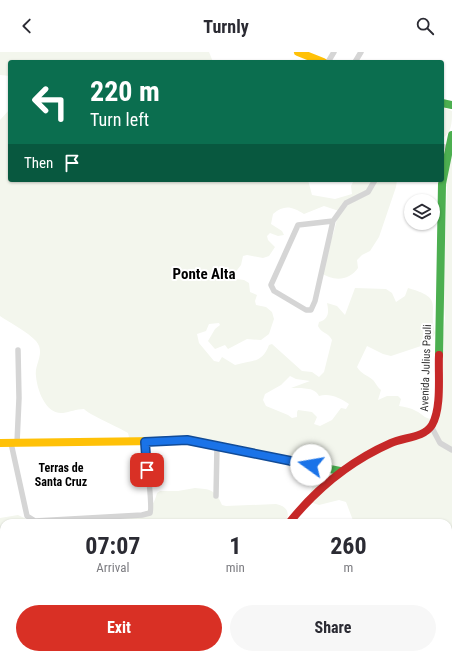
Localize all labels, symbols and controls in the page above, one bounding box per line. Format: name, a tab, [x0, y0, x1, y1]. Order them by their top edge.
icon: back	[16, 15, 38, 37]
icon: search	[414, 15, 436, 37]
text: Turnly	[203, 16, 249, 37]
text: 220 m	[90, 75, 160, 108]
icon: left	[24, 76, 76, 128]
text: Turn left	[90, 109, 149, 130]
icon: arrive	[61, 152, 83, 174]
text: Then	[24, 154, 53, 172]
map controls	[404, 194, 440, 230]
button: layers	[404, 194, 440, 230]
district label: Ponte Alta	[173, 265, 235, 283]
street label: Avenida Julius Pauli	[418, 324, 434, 412]
position arrow	[290, 444, 332, 486]
pin	[130, 453, 164, 487]
icon: arrive	[136, 459, 158, 481]
district label: Terras de Santa Cruz	[35, 461, 87, 489]
text: 07:07	[85, 532, 140, 560]
text: 1	[229, 532, 241, 560]
text: 260	[330, 532, 367, 560]
text: Arrival	[96, 560, 129, 575]
text: min	[226, 560, 245, 575]
text: m	[344, 560, 353, 575]
button: Exit	[16, 605, 222, 651]
button: Share	[230, 605, 436, 651]

